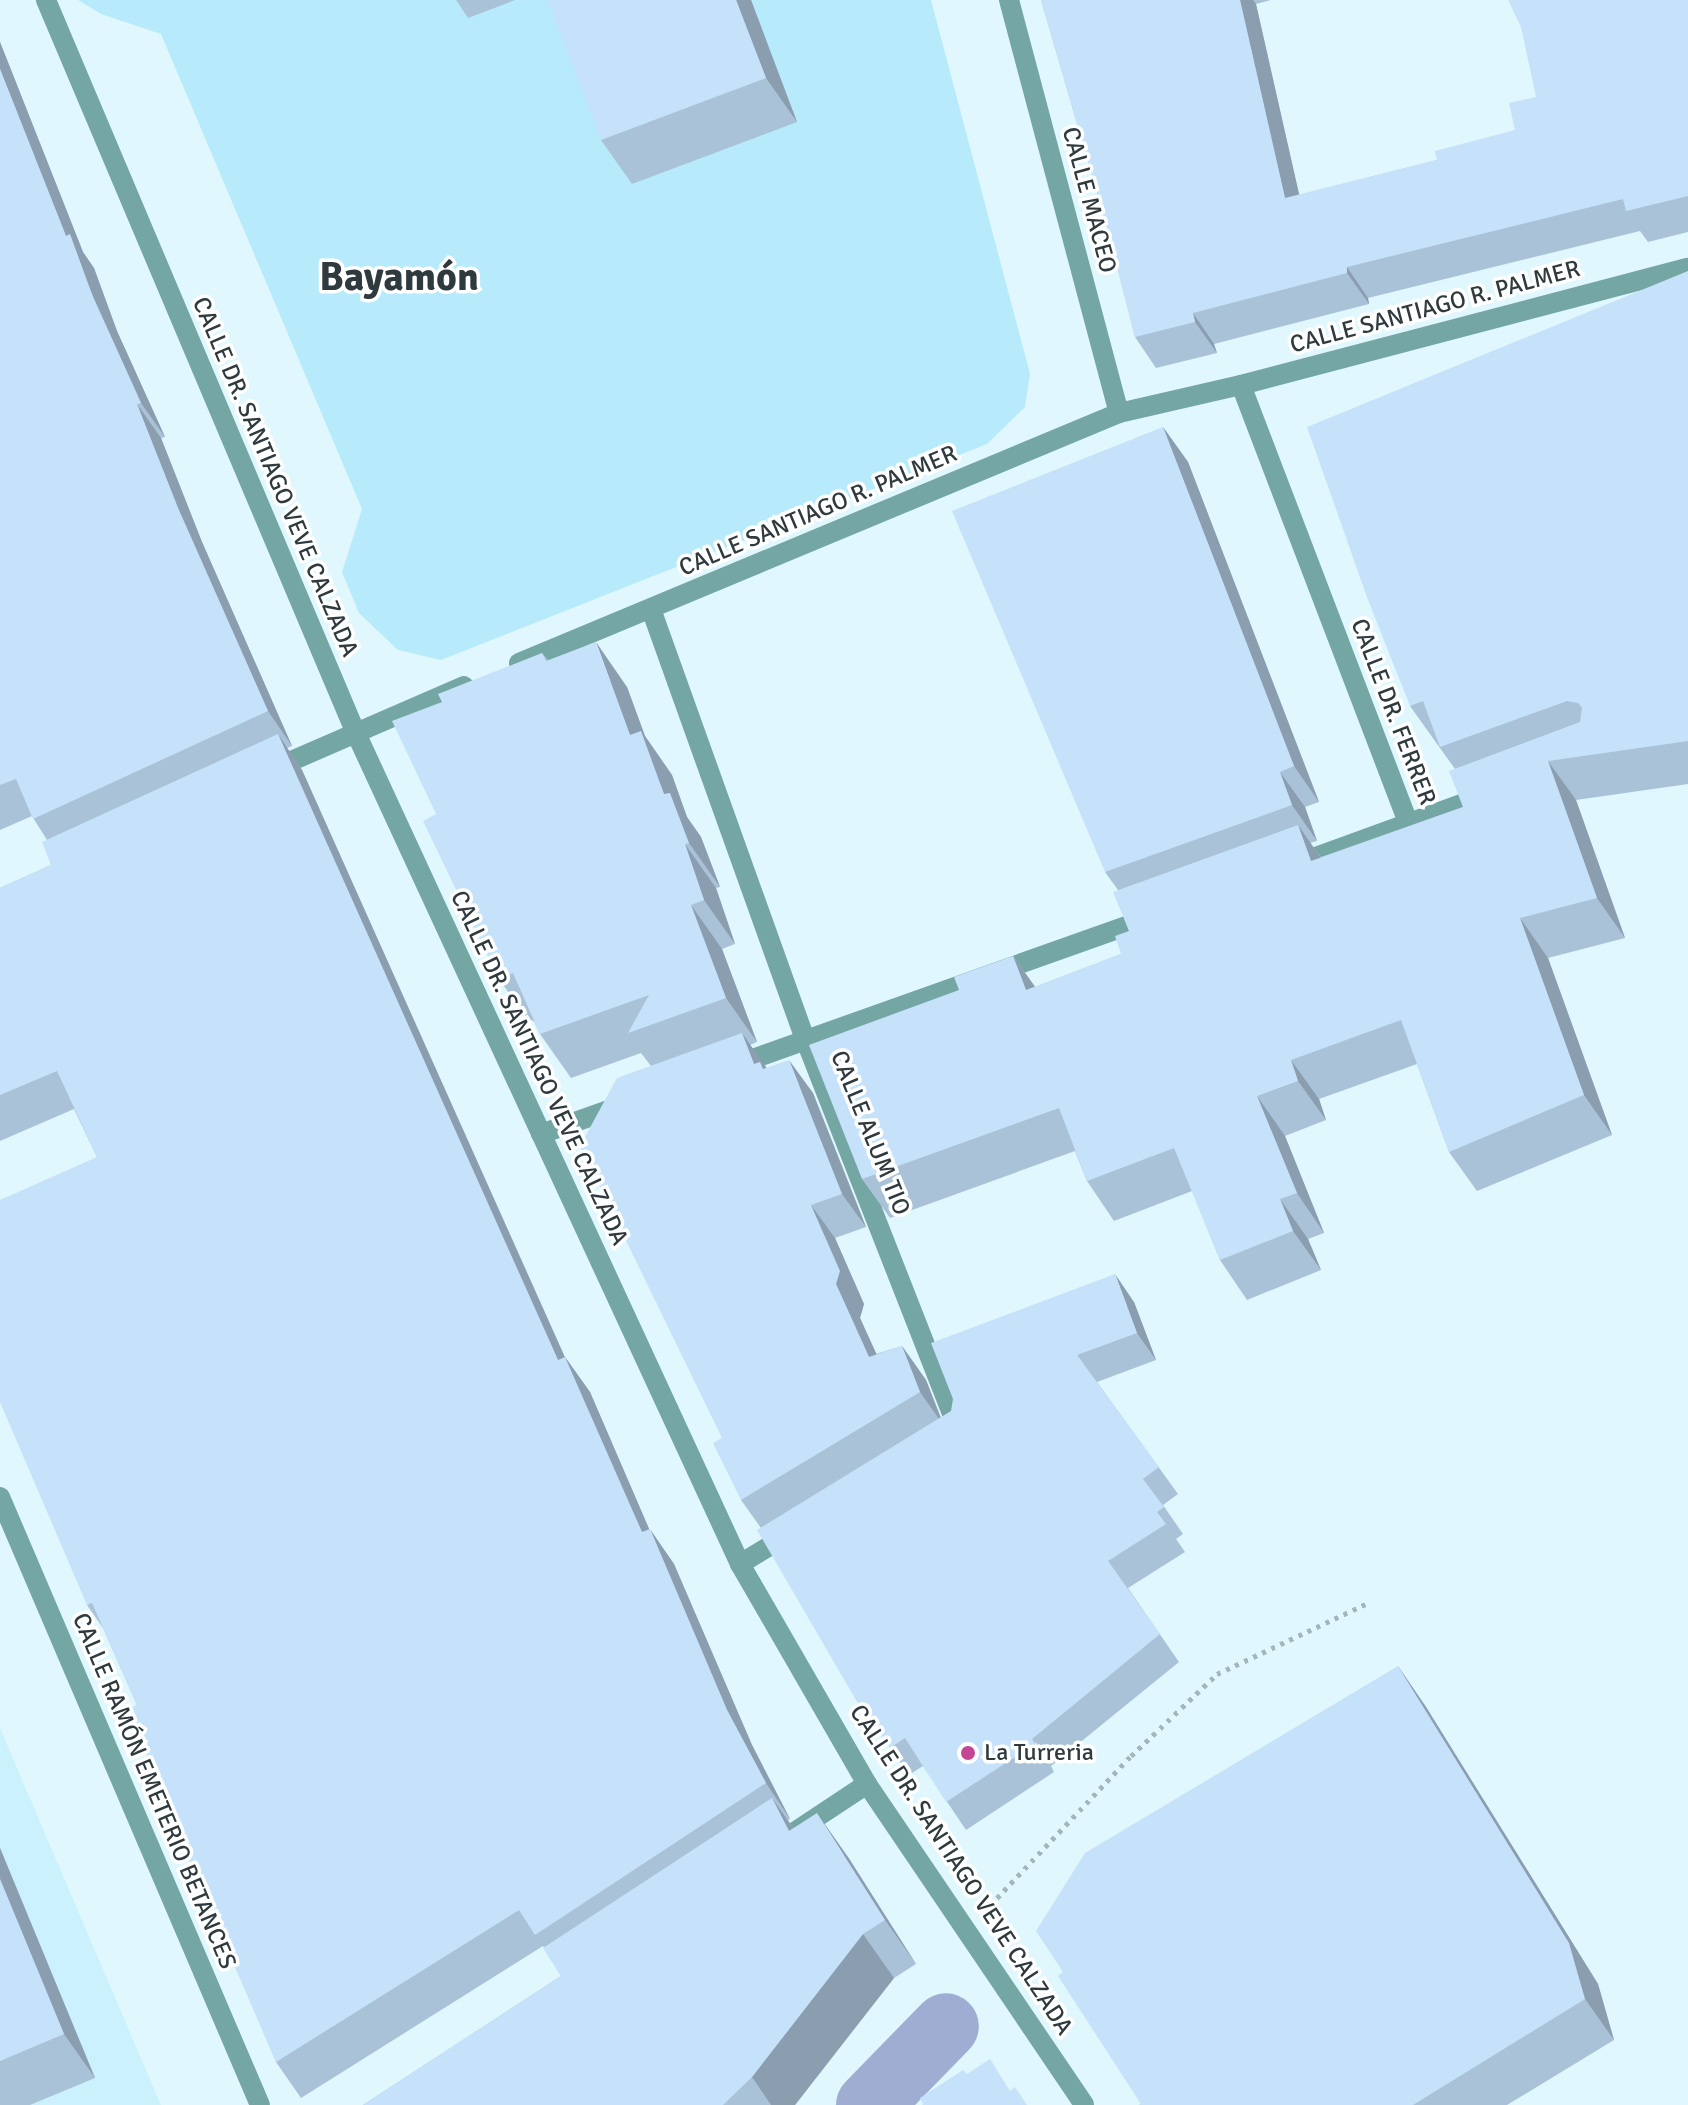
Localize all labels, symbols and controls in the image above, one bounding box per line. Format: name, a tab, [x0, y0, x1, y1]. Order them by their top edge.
street label: CALLE MACEO	[1056, 124, 1122, 276]
district label: Bayamón	[319, 253, 479, 301]
street label: CALLE SANTIAGO R. PALMER	[1287, 254, 1583, 360]
street label: CALLE DR. SANTIAGO VEVE CALZADA	[186, 293, 364, 661]
street label: CALLE SANTIAGO R. PALMER	[675, 439, 961, 583]
street label: CALLE DR. FERRER	[1344, 615, 1442, 809]
street label: CALLE DR. SANTIAGO VEVE CALZADA	[444, 886, 634, 1250]
street label: CALLE ALUM TIO	[824, 1047, 916, 1219]
street label: CALLE RAMÓN EMETERIO BETANCES	[66, 1609, 242, 1973]
street label: CALLE DR. SANTIAGO VEVE CALZADA	[843, 1700, 1079, 2040]
place label: La Turreria	[984, 1739, 1094, 1767]
marker: La Turreria	[959, 1744, 977, 1762]

